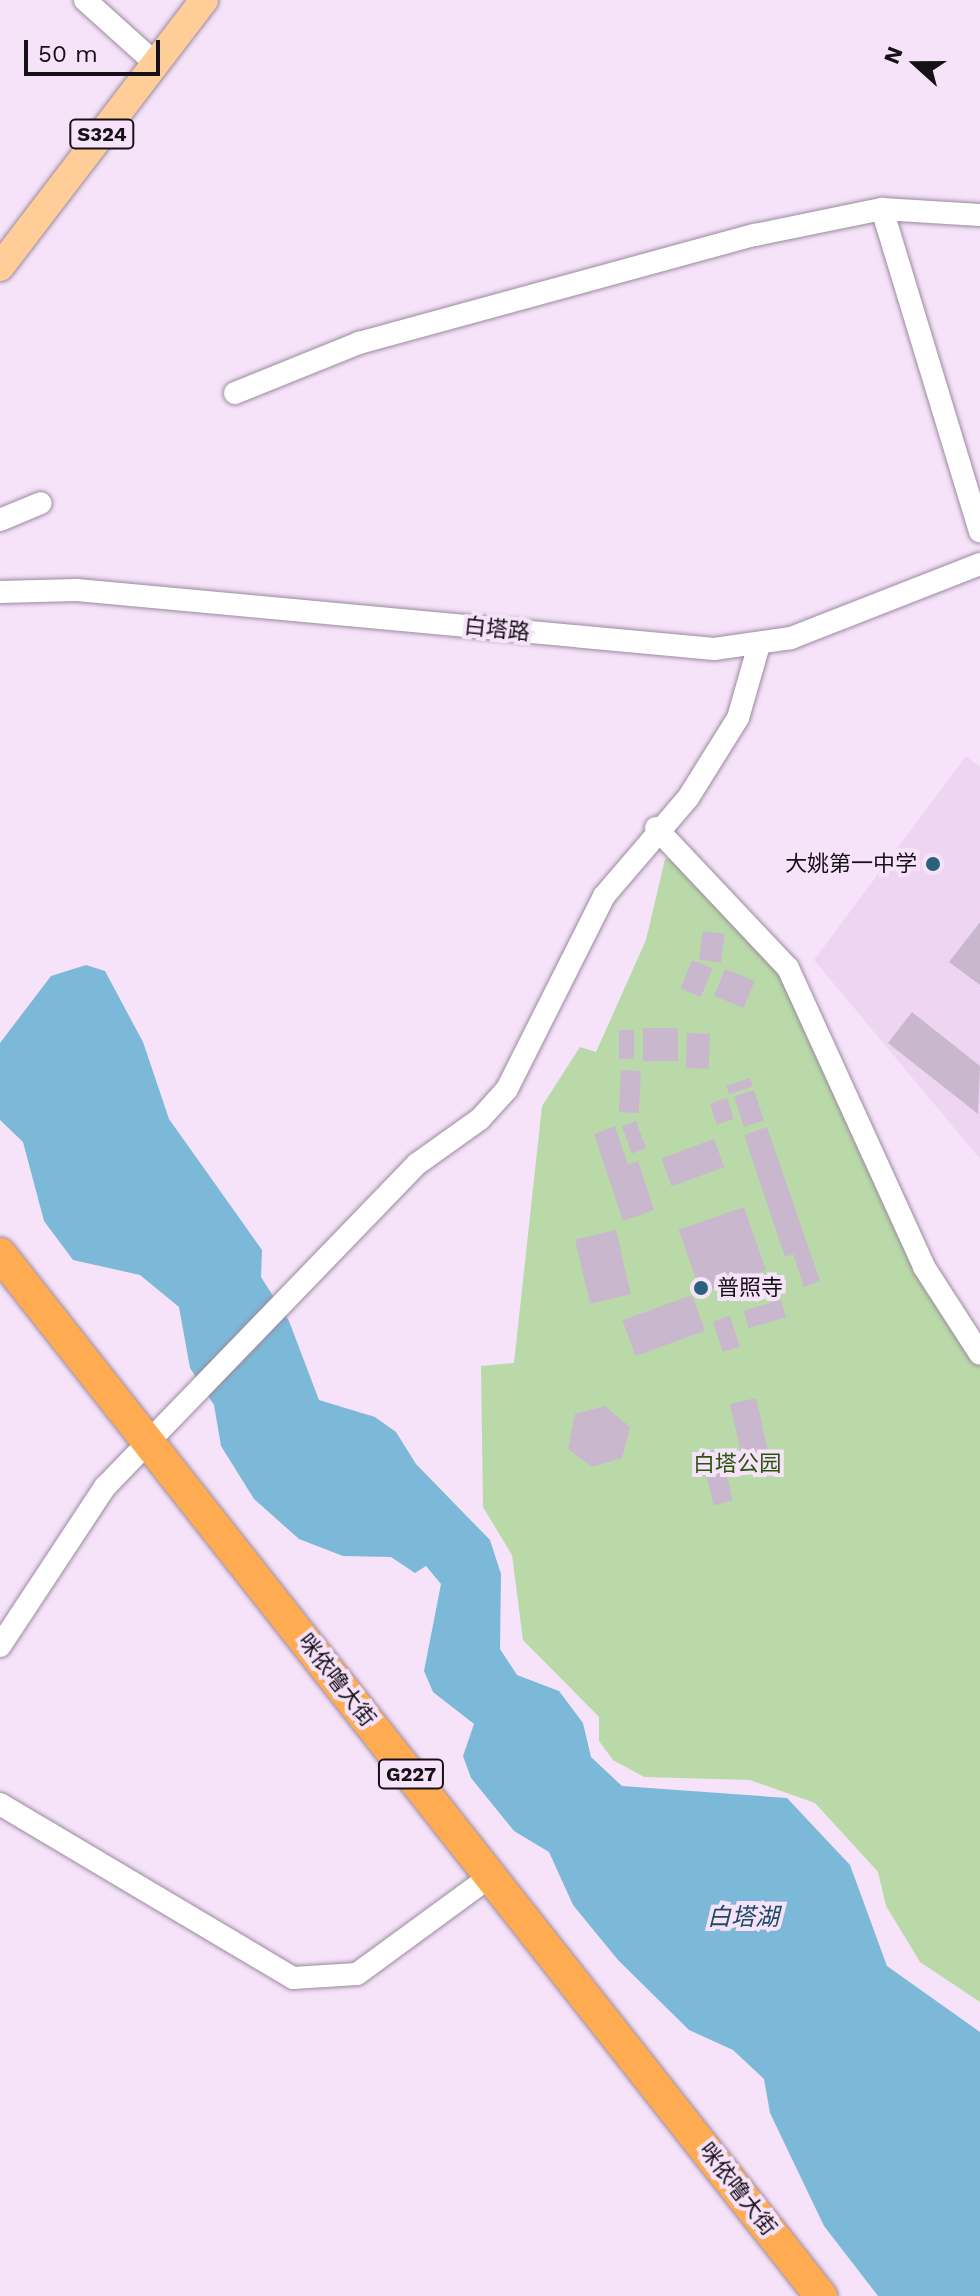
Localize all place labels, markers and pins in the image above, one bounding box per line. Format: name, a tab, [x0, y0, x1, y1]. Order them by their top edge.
place label: 大姚第一中学	[785, 851, 917, 877]
marker: 大姚第一中学	[924, 855, 942, 873]
place label: 普照寺	[717, 1275, 783, 1301]
marker: 普照寺	[692, 1279, 710, 1297]

